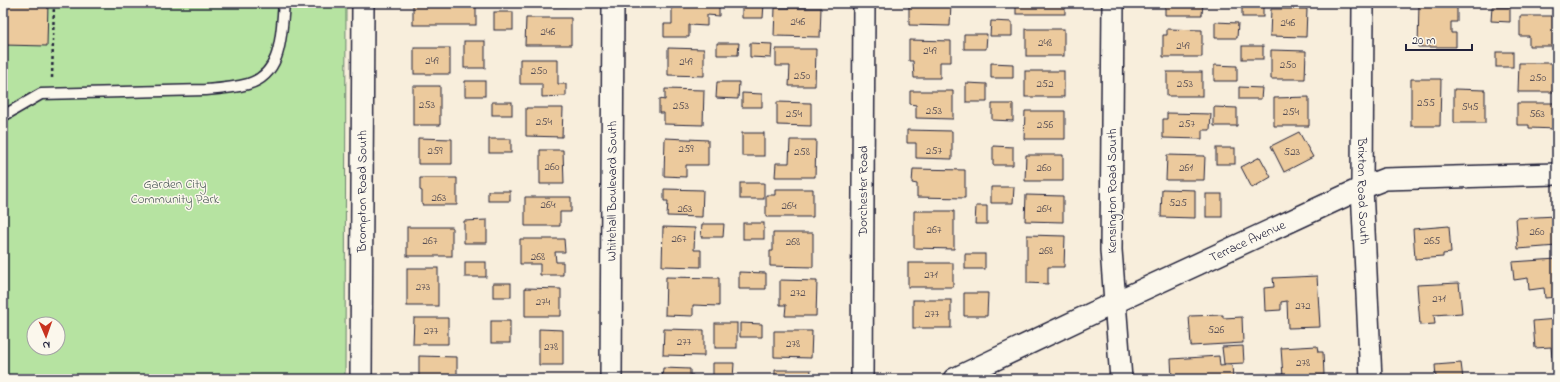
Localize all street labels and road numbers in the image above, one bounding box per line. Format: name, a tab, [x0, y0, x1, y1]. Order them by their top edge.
street label: Whitehall Boulevard South	[602, 121, 622, 261]
street label: Kensington Road South	[1103, 128, 1123, 254]
street label: Brompton Road South	[352, 130, 372, 253]
street label: Brixton Road South	[1352, 137, 1374, 245]
street label: Dorchester Road	[853, 145, 873, 237]
street label: Terrace Avenue	[1206, 215, 1289, 267]

